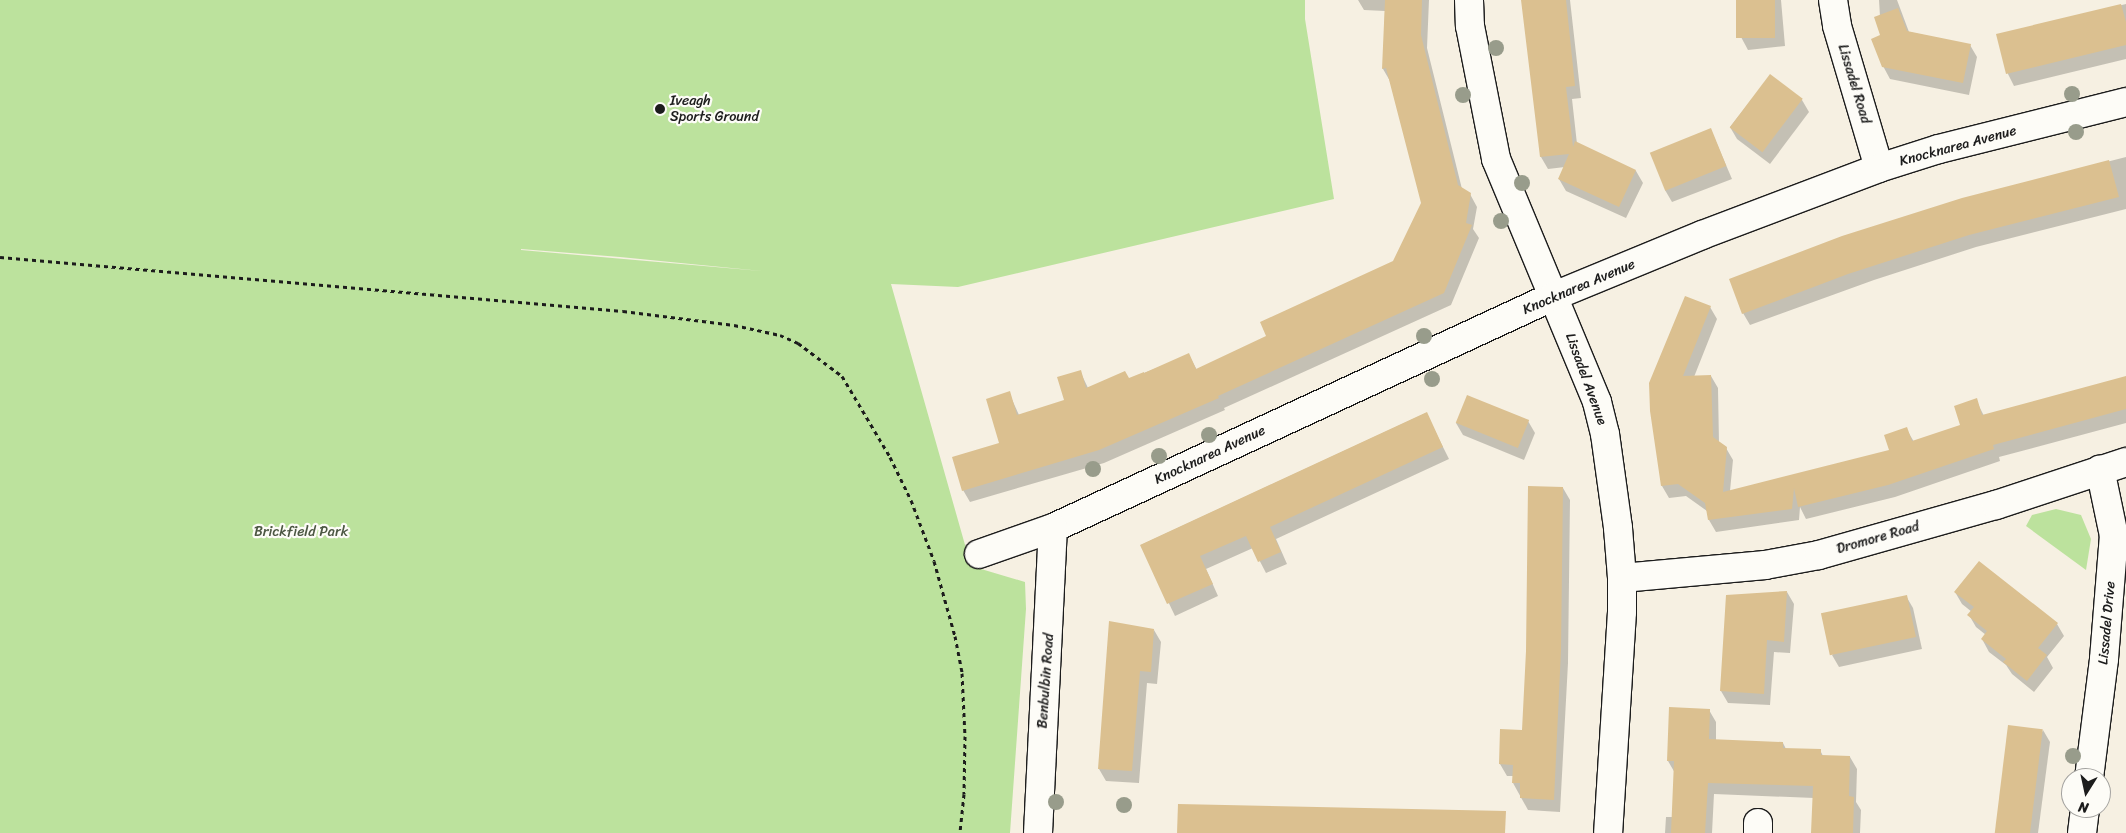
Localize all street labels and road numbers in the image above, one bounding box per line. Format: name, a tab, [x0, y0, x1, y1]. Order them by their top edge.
street label: Lissadel Road	[1834, 42, 1874, 126]
street label: Knocknarea Avenue	[1898, 122, 2018, 170]
street label: Knocknarea Avenue	[1520, 256, 1638, 318]
street label: Lissadel Avenue	[1562, 331, 1610, 427]
street label: Knocknarea Avenue	[1152, 422, 1268, 488]
street label: Dromore Road	[1835, 518, 1921, 558]
street label: Lissadel Drive	[2095, 581, 2119, 665]
street label: Benbulbin Road	[1034, 633, 1058, 729]

